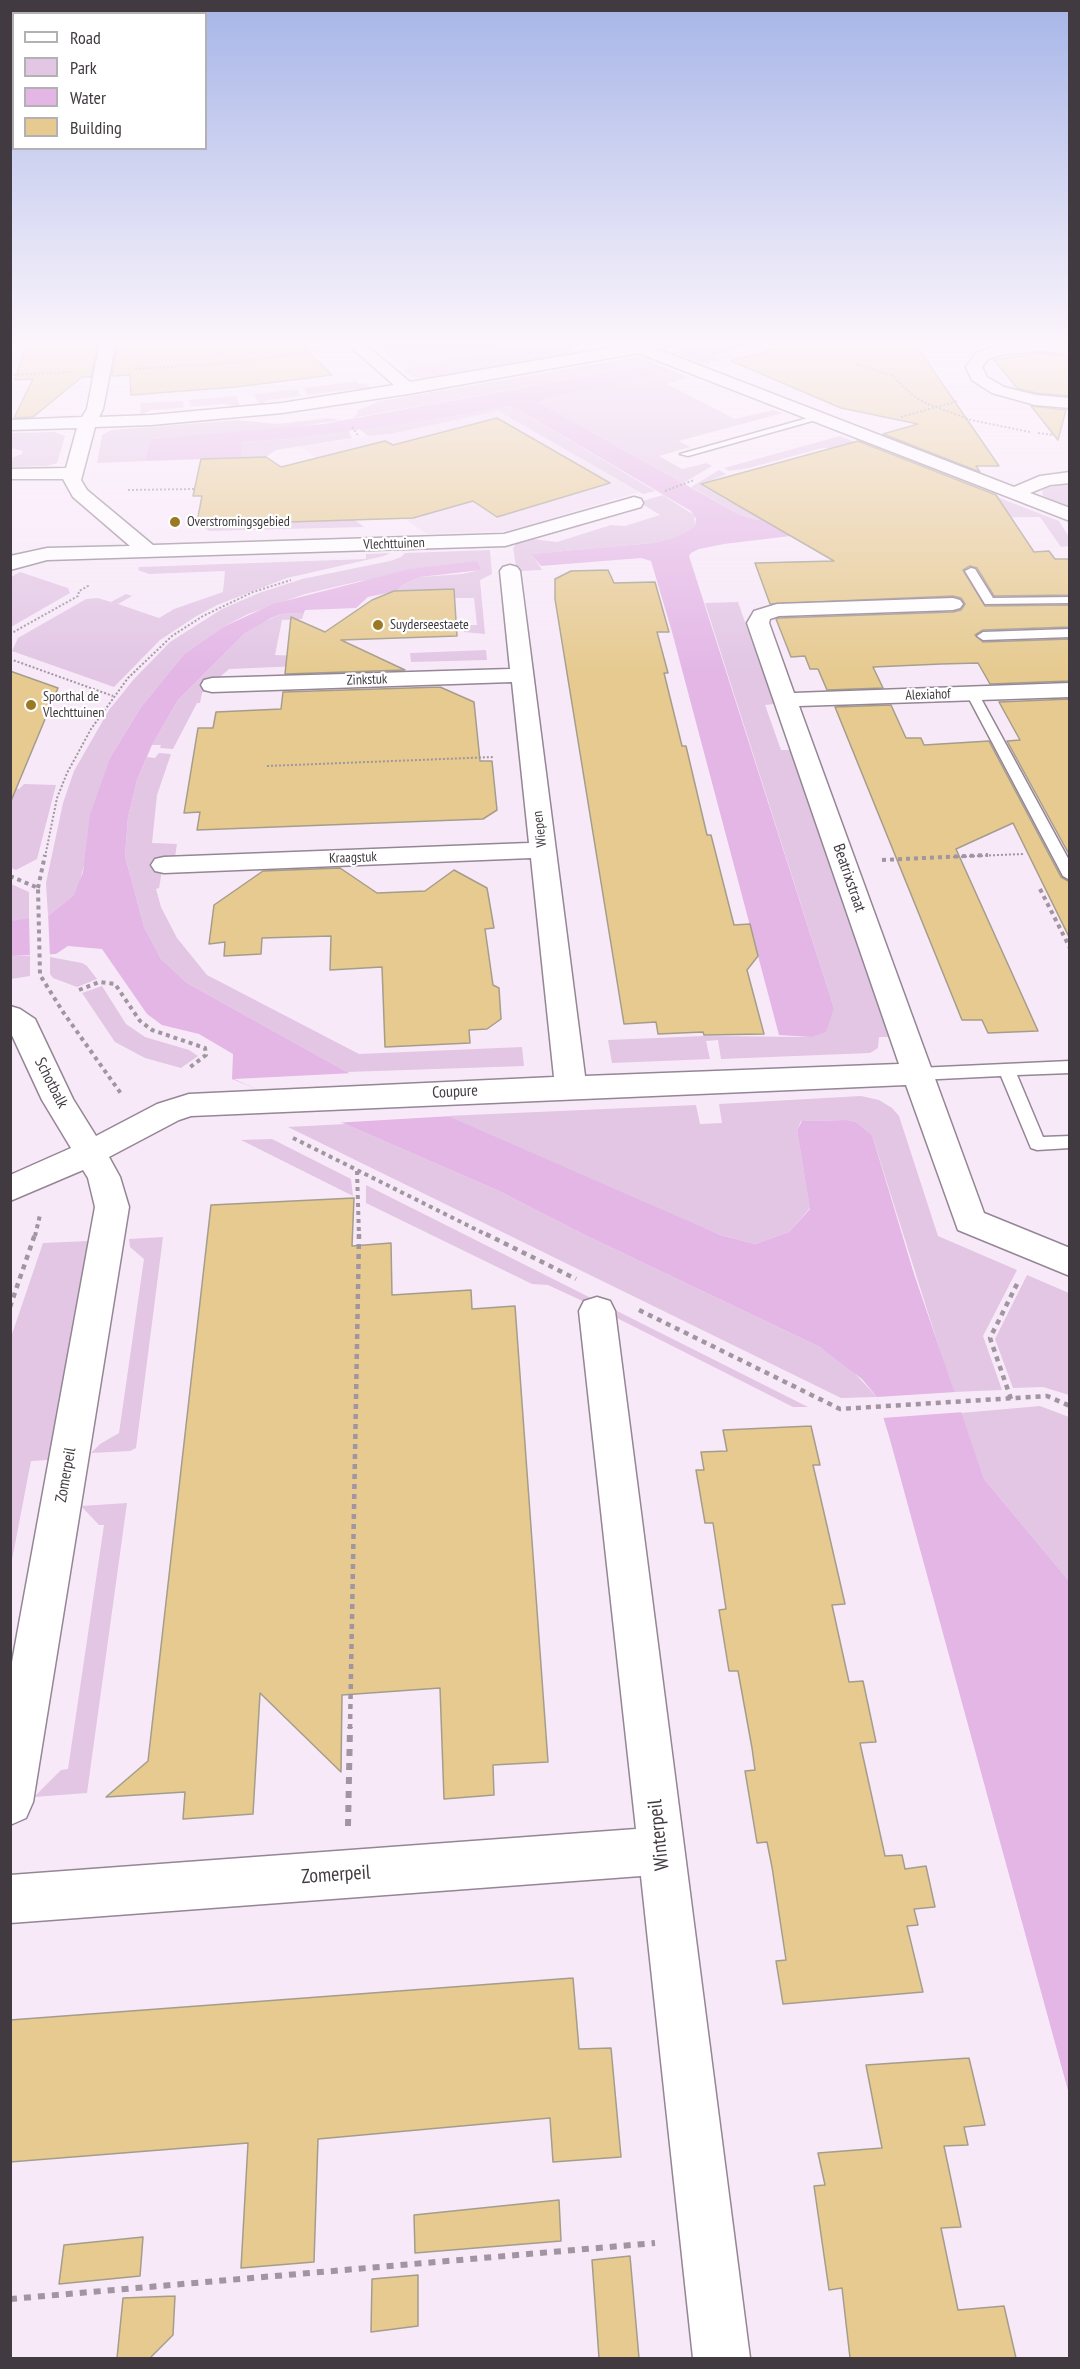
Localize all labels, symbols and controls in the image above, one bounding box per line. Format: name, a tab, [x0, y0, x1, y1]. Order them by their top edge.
legend	[12, 12, 207, 150]
text: Road	[70, 26, 101, 49]
text: Park	[70, 56, 97, 79]
text: Water	[70, 86, 106, 109]
text: Building	[70, 116, 122, 139]
place label: Overstromingsgebied	[187, 514, 290, 530]
marker: Overstromingsgebied	[168, 515, 182, 529]
street label: Vlechttuinen	[363, 535, 425, 553]
place label: Suyderseestaete	[390, 617, 469, 633]
marker: Suyderseestaete	[371, 618, 385, 632]
street label: Zinkstuk	[346, 671, 388, 689]
street label: Alexiahof	[905, 686, 951, 704]
place label: Sporthal de Vlechttuinen	[43, 689, 104, 722]
marker: Sporthal de Vlechttuinen	[24, 698, 38, 712]
street label: Wiepen	[529, 810, 551, 848]
street label: Beatrixstraat	[828, 841, 870, 915]
street label: Kraagstuk	[329, 849, 377, 867]
street label: Schotbalk	[30, 1055, 72, 1111]
street label: Coupure	[432, 1081, 478, 1103]
street label: Zomerpeil	[52, 1446, 80, 1504]
street label: Winterpeil	[643, 1798, 675, 1872]
street label: Zomerpeil	[301, 1861, 371, 1889]

